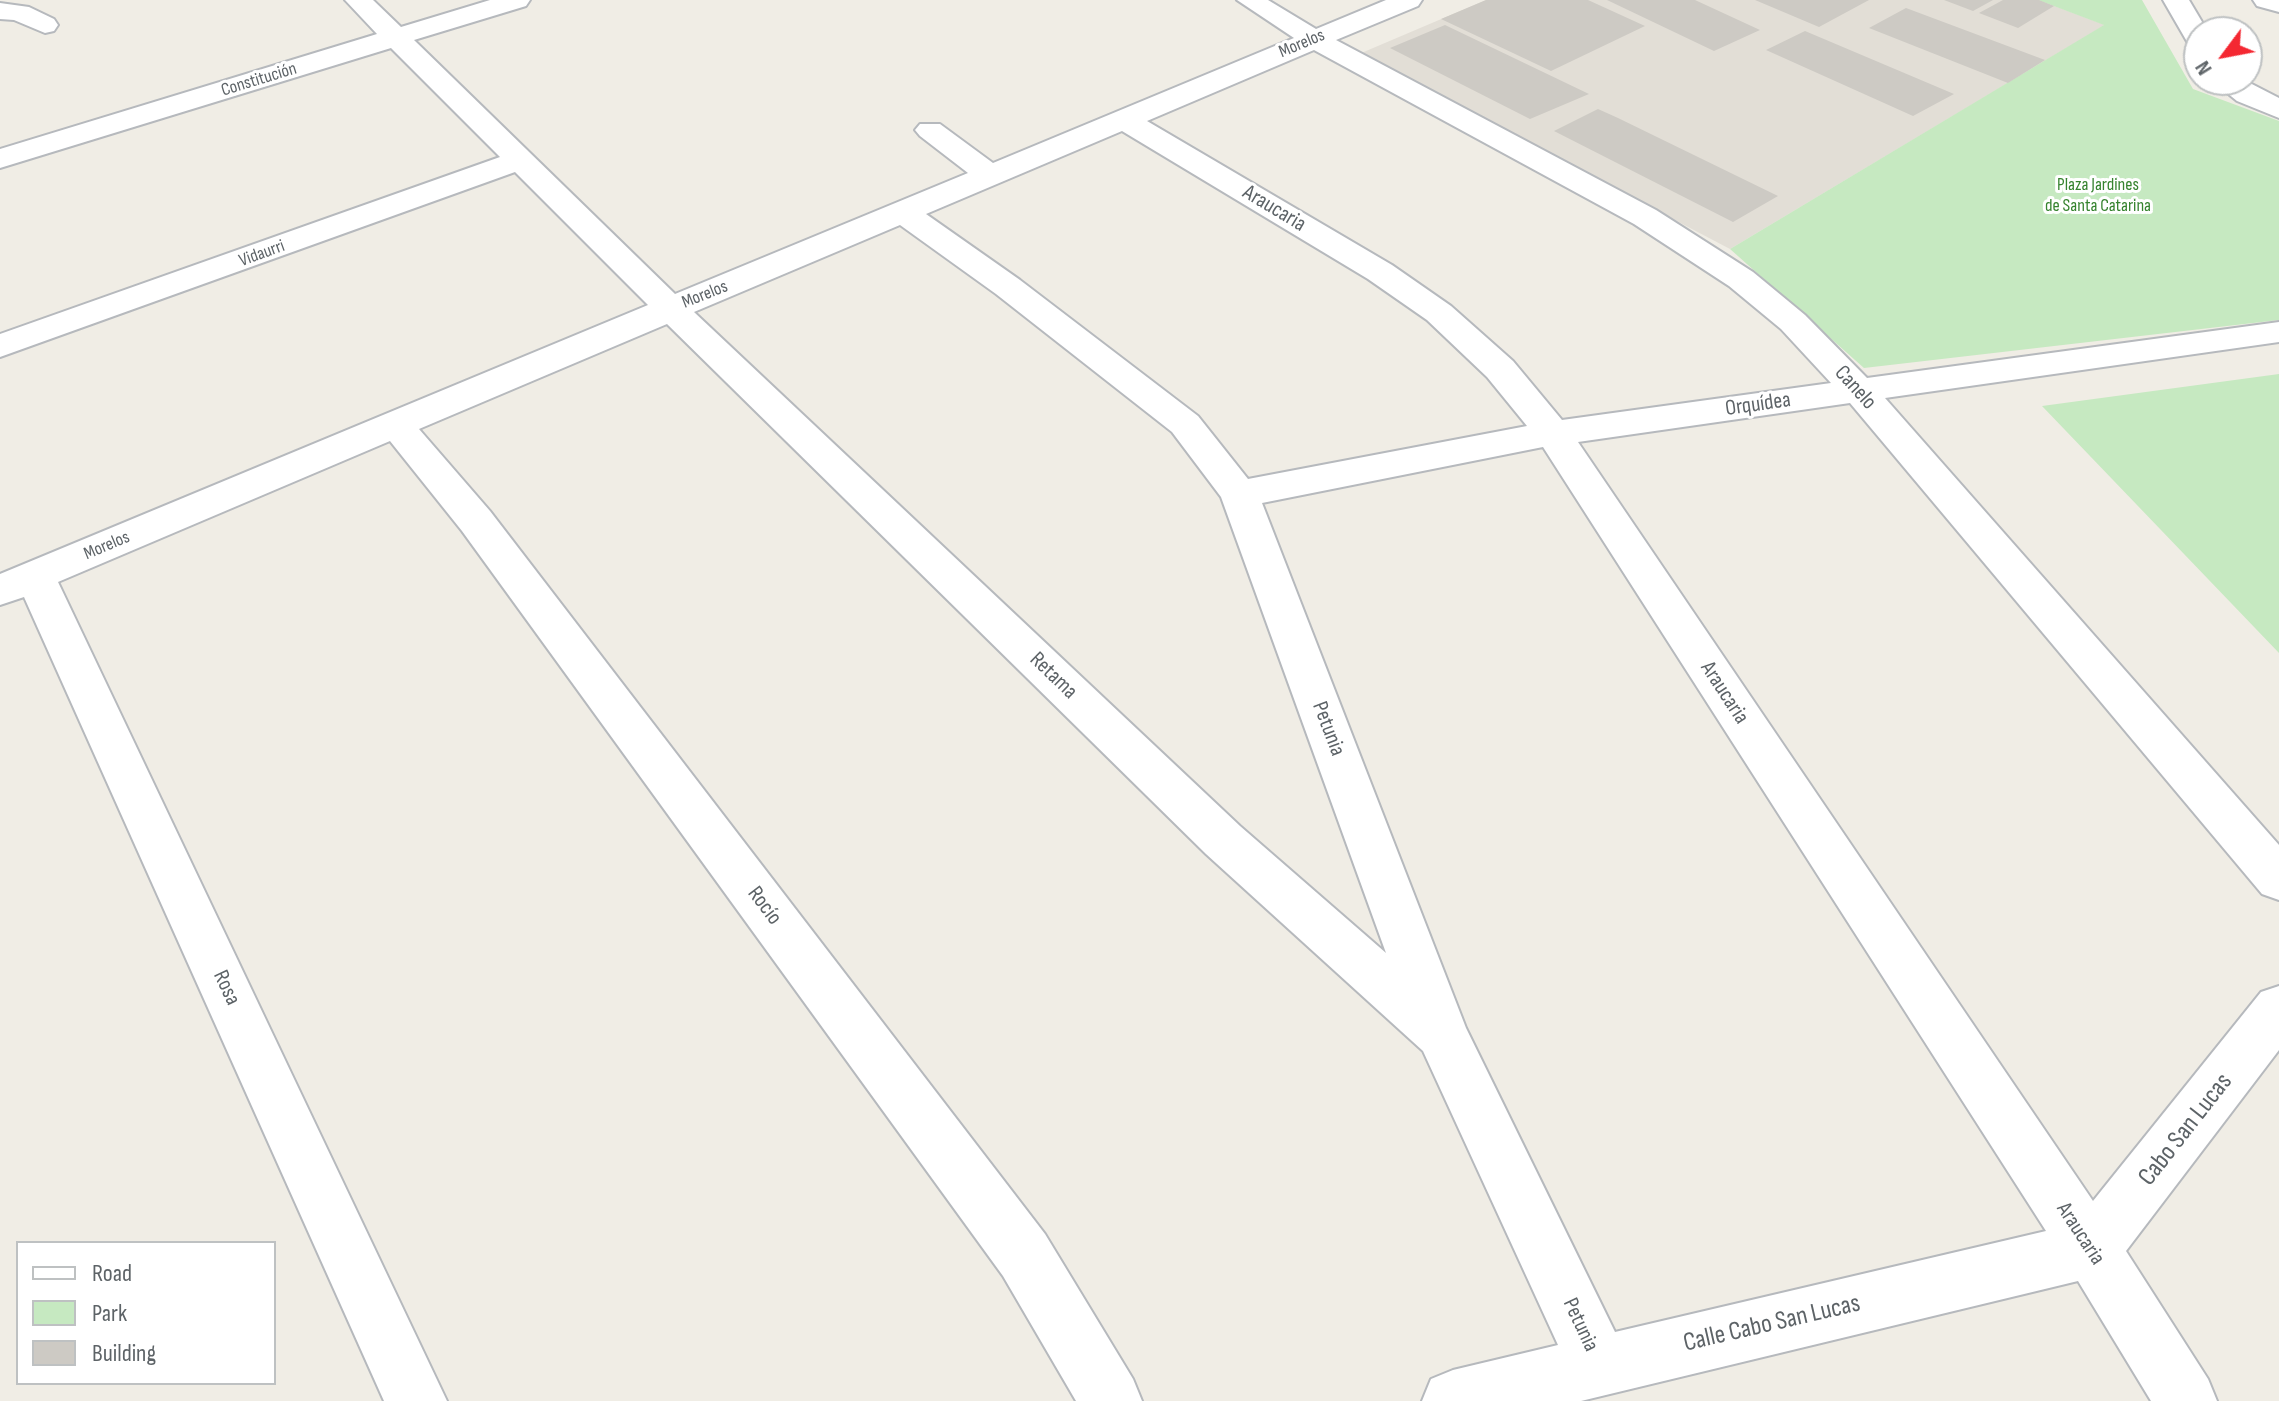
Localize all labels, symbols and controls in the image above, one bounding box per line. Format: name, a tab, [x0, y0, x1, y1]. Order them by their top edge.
north arrow	[2183, 16, 2263, 96]
street label: Morelos	[1276, 25, 1328, 63]
text: N	[2189, 56, 2218, 80]
street label: Constitución	[219, 58, 299, 102]
park label: Plaza Jardines de Santa Catarina	[2045, 174, 2151, 216]
street label: Araucaria	[1237, 180, 1311, 238]
street label: Vidaurri	[236, 236, 288, 272]
street label: Morelos	[679, 276, 731, 314]
street label: Canelo	[1828, 360, 1882, 416]
street label: Orquídea	[1724, 387, 1792, 423]
street label: Morelos	[81, 527, 133, 565]
street label: Retama	[1024, 647, 1082, 705]
street label: Araucaria	[1694, 657, 1754, 729]
street label: Petunia	[1306, 698, 1350, 760]
street label: Rocío	[741, 882, 787, 930]
street label: Rosa	[207, 966, 245, 1010]
street label: Cabo San Lucas	[2132, 1068, 2240, 1192]
street label: Araucaria	[2050, 1198, 2110, 1270]
legend	[16, 1241, 276, 1385]
text: Road	[92, 1259, 132, 1288]
street label: Calle Cabo San Lucas	[1680, 1288, 1864, 1360]
street label: Petunia	[1556, 1294, 1604, 1356]
text: Park	[92, 1299, 127, 1328]
text: Building	[92, 1339, 156, 1368]

